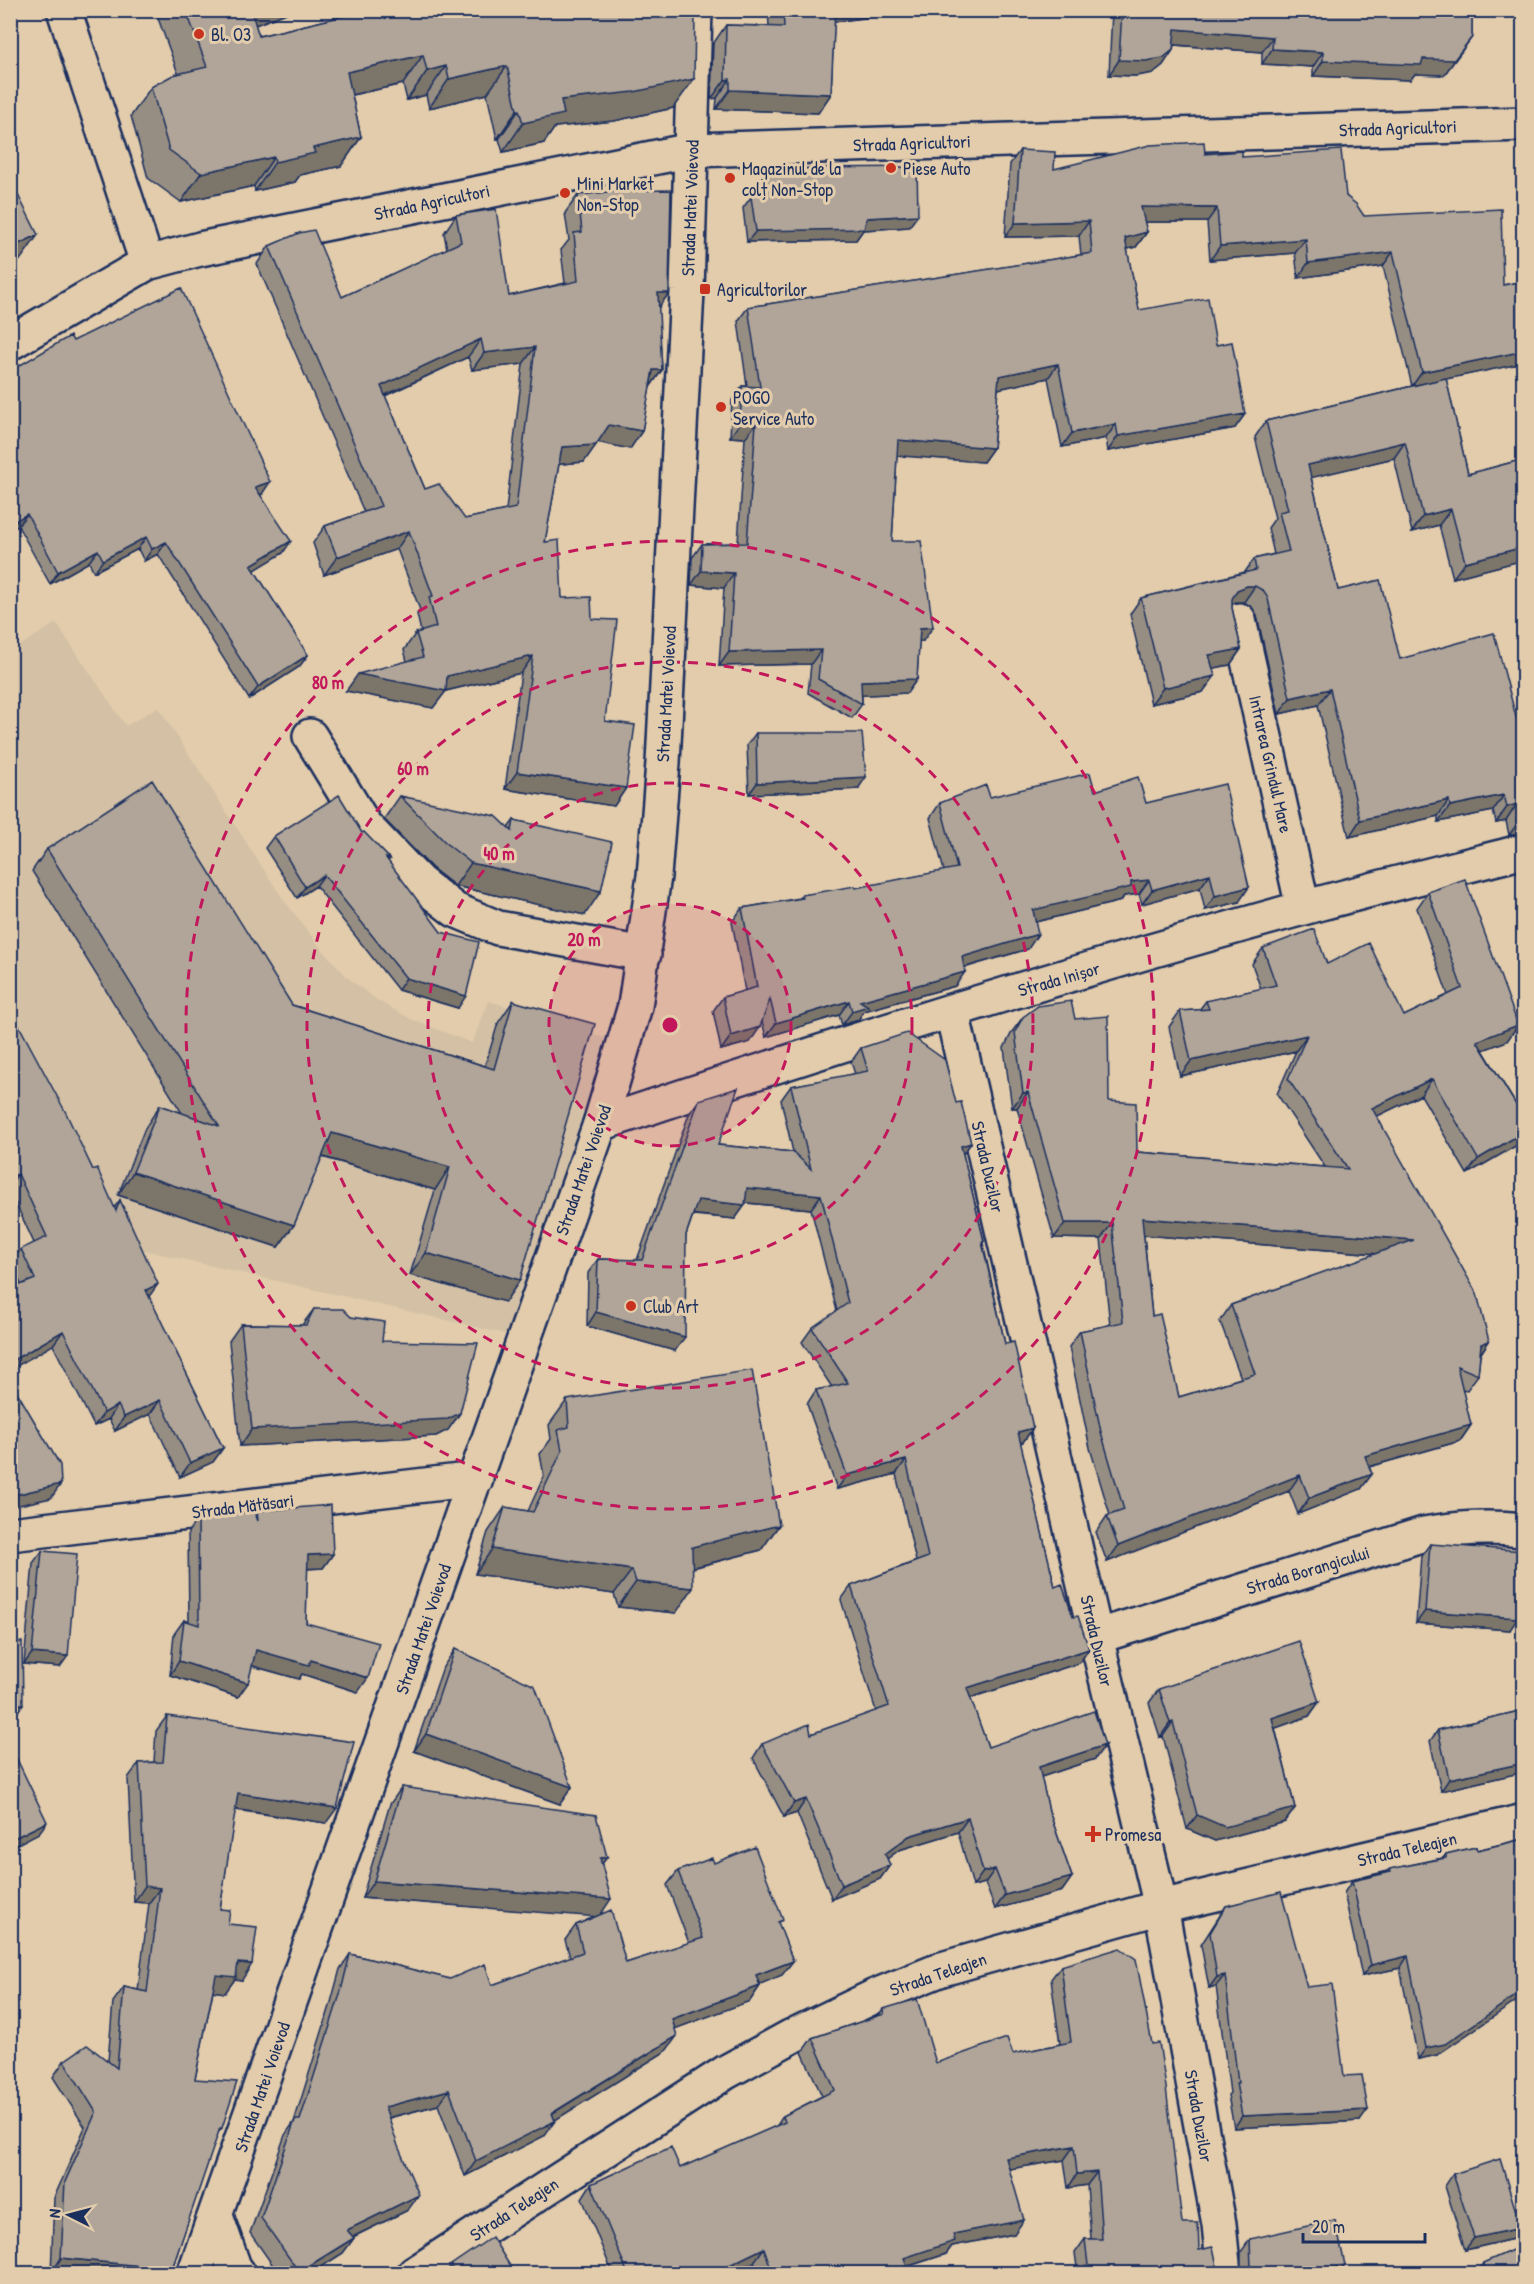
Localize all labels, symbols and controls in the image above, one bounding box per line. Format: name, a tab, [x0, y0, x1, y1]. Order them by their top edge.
place label: Bl. O3	[211, 22, 251, 47]
marker: Bl. O3	[192, 27, 206, 41]
street label: Strada Agricultori	[1339, 113, 1457, 143]
street label: Strada Agricultori	[853, 128, 971, 158]
street label: Strada Matei Voievod	[675, 140, 705, 276]
place label: Magazinul de la colț Non-Stop	[742, 156, 841, 202]
place label: Piese Auto	[903, 156, 971, 181]
marker: Piese Auto	[884, 161, 898, 175]
place label: Mini Market Non-Stop	[577, 171, 654, 217]
marker: Magazinul de la colț Non-Stop	[723, 171, 737, 185]
street label: Strada Agricultori	[372, 178, 492, 226]
marker: Mini Market Non-Stop	[558, 186, 572, 200]
place label: Agricultorilor	[717, 277, 807, 302]
marker: Agricultorilor	[698, 282, 712, 296]
place label: POGO Service Auto	[733, 385, 814, 431]
marker: POGO Service Auto	[714, 400, 728, 414]
street label: Strada Matei Voievod	[650, 625, 682, 763]
text: 80 m	[312, 670, 344, 695]
street label: Intrarea Grindul Mare	[1243, 693, 1299, 835]
text: 60 m	[397, 756, 429, 781]
text: 40 m	[483, 841, 515, 866]
text: 20 m	[568, 927, 600, 952]
street label: Strada Inișor	[1015, 955, 1103, 1003]
centre of rings	[660, 1015, 680, 1035]
street label: Strada Matei Voievod	[549, 1102, 617, 1238]
street label: Strada Duzilor	[965, 1119, 1011, 1215]
place label: Club Art	[643, 1294, 699, 1319]
marker: Club Art	[624, 1299, 638, 1313]
street label: Strada Mătăsari	[191, 1487, 295, 1525]
street label: Strada Borangicului	[1243, 1539, 1373, 1601]
street label: Strada Matei Voievod	[389, 1561, 457, 1697]
street label: Strada Duzilor	[1074, 1593, 1120, 1689]
place label: Promesa	[1105, 1822, 1161, 1847]
street label: Strada Teleajen	[1355, 1825, 1459, 1873]
marker: Promesa	[1086, 1827, 1100, 1841]
street label: Strada Teleajen	[886, 1946, 990, 2002]
street label: Strada Matei Voievod	[228, 2019, 296, 2155]
street label: Strada Duzilor	[1179, 2068, 1219, 2164]
street label: Strada Teleajen	[465, 2171, 563, 2247]
north arrow	[39, 2185, 99, 2245]
scale bar	[1303, 2206, 1424, 2244]
text: N	[43, 2208, 66, 2219]
text: 20 m	[1312, 2214, 1345, 2239]

